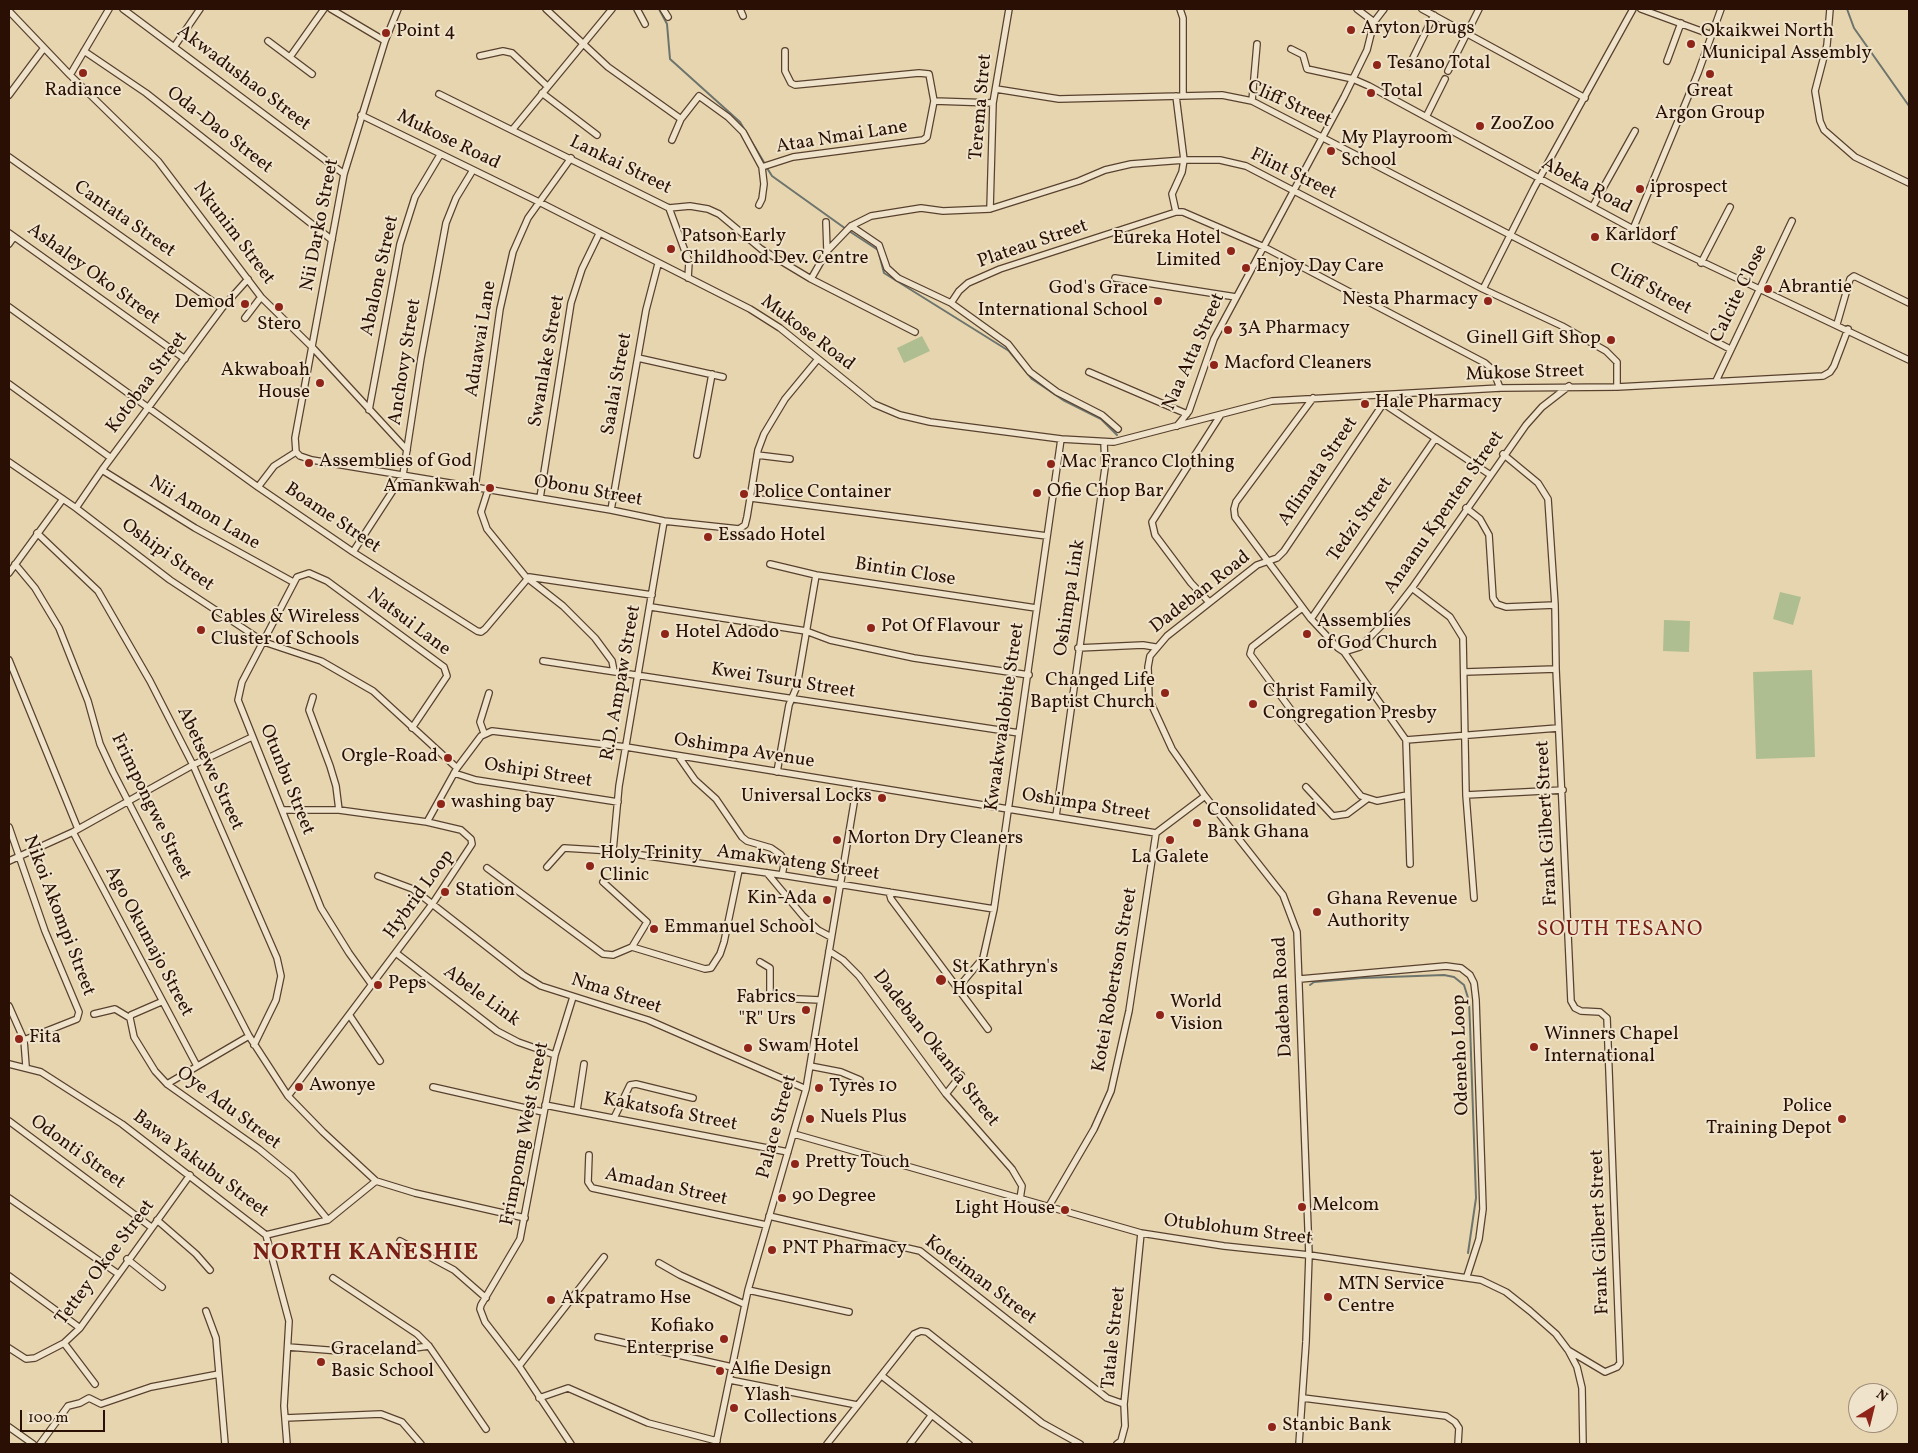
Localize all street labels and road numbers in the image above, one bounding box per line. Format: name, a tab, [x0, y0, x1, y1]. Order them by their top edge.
street label: Akwadushao Street	[171, 21, 315, 137]
street label: Terema Stret	[966, 53, 998, 161]
street label: Cliff Street	[1243, 76, 1335, 134]
street label: Oda-Dao Street	[161, 82, 277, 180]
street label: Mukose Road	[393, 106, 503, 176]
street label: Ataa Nmai Lane	[775, 116, 909, 160]
street label: Lankai Street	[565, 132, 675, 200]
street label: Flint Street	[1246, 144, 1340, 206]
street label: Abeka Road	[1537, 154, 1635, 220]
street label: Nii Darko Street	[297, 157, 345, 293]
street label: Cantata Street	[69, 177, 179, 263]
street label: Nkunim Street	[187, 178, 279, 290]
street label: Abalone Street	[357, 213, 405, 339]
street label: Plateau Street	[975, 215, 1091, 275]
street label: Ashaley Oko Street	[22, 219, 164, 331]
street label: Calcite Close	[1706, 241, 1774, 347]
street label: Cliff Street	[1605, 259, 1695, 321]
street label: Aduawai Lane	[462, 279, 502, 399]
street label: Naa Atta Street	[1159, 290, 1231, 414]
street label: Mukose Road	[755, 291, 859, 377]
street label: Swanlake Street	[525, 293, 571, 429]
street label: Anchovy Street	[385, 297, 427, 427]
street label: Kotobaa Street	[102, 328, 194, 438]
street label: Saalai Street	[598, 331, 638, 437]
street label: Mukose Street	[1465, 361, 1585, 387]
street label: Aflimata Street	[1274, 413, 1364, 531]
street label: Anaanu Kpenten Street	[1380, 427, 1510, 599]
street label: Obonu Street	[532, 471, 644, 513]
street label: Nii Amon Lane	[144, 472, 264, 556]
street label: Tedzi Street	[1323, 473, 1399, 567]
street label: Boame Street	[280, 479, 384, 559]
street label: Oshipi Street	[116, 515, 218, 597]
street label: Oshimpa Link	[1051, 538, 1091, 658]
street label: Dadeban Road	[1146, 547, 1256, 639]
street label: Bintin Close	[853, 554, 957, 592]
street label: Natsui Lane	[362, 584, 454, 662]
street label: R.D. Ampaw Street	[597, 603, 647, 763]
street label: Kwaakwaalobite Street	[981, 621, 1031, 813]
street label: Kwei Tsuru Street	[709, 659, 857, 705]
street label: Abetsewe Street	[170, 704, 248, 834]
street label: Otunbu Street	[253, 721, 319, 839]
street label: Frimpongwe Street	[105, 730, 195, 884]
street label: Oshimpa Avenue	[672, 730, 816, 774]
street label: Frank Gilbert Street	[1532, 740, 1564, 906]
street label: Oshipi Street	[482, 754, 594, 794]
street label: Oshimpa Street	[1020, 785, 1152, 827]
street label: Nikoi Akompi Street	[17, 833, 99, 999]
street label: Amakwateng Street	[715, 841, 881, 887]
street label: Hybrid Loop	[380, 846, 460, 944]
street label: Ago Okumajo Street	[99, 863, 197, 1021]
street label: Kotei Robertson Street	[1089, 886, 1143, 1074]
street label: Dadeban Road	[1269, 936, 1299, 1058]
street label: Abele Link	[438, 962, 524, 1032]
street label: Dadeban Okanta Street	[867, 966, 1003, 1132]
street label: Nma Street	[568, 970, 664, 1020]
street label: Odeneho Loop	[1448, 994, 1476, 1116]
street label: Frimpomg West Street	[497, 1040, 555, 1228]
street label: Oye Adu Street	[171, 1062, 285, 1156]
street label: Palace Street	[753, 1072, 803, 1182]
street label: Kakatsofa Street	[601, 1089, 739, 1137]
street label: Bawa Yakubu Street	[127, 1106, 273, 1224]
street label: Odonti Street	[25, 1111, 129, 1195]
street label: Frank Gilbert Street	[1587, 1149, 1615, 1315]
street label: Amadan Street	[603, 1164, 729, 1212]
street label: Tettey Okoe Street	[51, 1196, 161, 1330]
street label: Otublohum Street	[1162, 1211, 1314, 1251]
street label: Koteiman Street	[919, 1231, 1041, 1331]
street label: Tatale Street	[1098, 1285, 1132, 1391]

